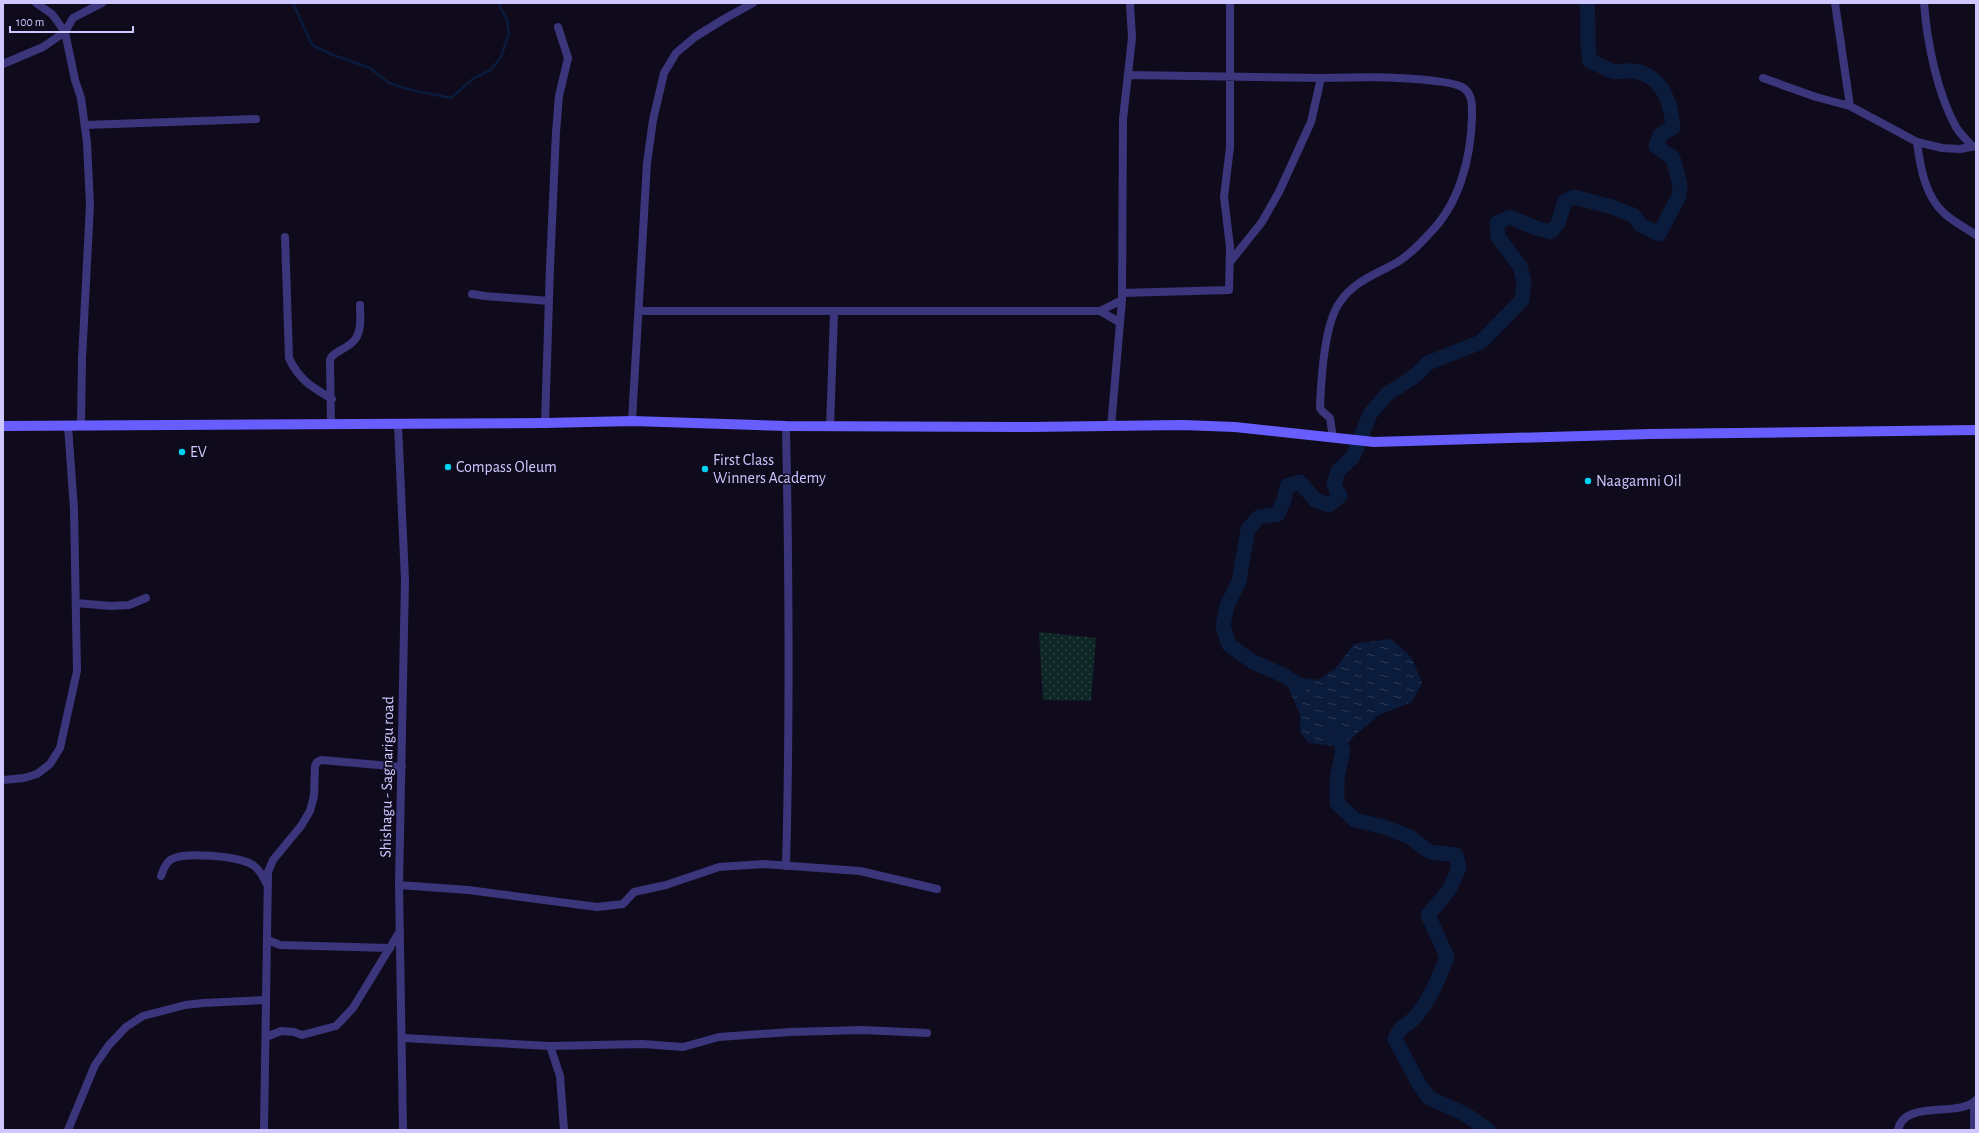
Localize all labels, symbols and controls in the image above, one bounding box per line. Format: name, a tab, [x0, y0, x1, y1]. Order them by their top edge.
scale bar	[10, 8, 133, 34]
text: 100 m	[16, 16, 44, 28]
place label: EV	[190, 444, 207, 460]
marker: EV	[177, 447, 187, 457]
place label: First Class Winners Academy	[713, 452, 826, 487]
place label: Compass Oleum	[456, 459, 557, 475]
marker: Compass Oleum	[443, 462, 453, 472]
marker: First Class Winners Academy	[700, 464, 710, 474]
place label: Naagamni Oil	[1596, 473, 1682, 489]
marker: Naagamni Oil	[1583, 476, 1593, 486]
street label: Shishagu - Sagnarigu road	[378, 696, 396, 858]

